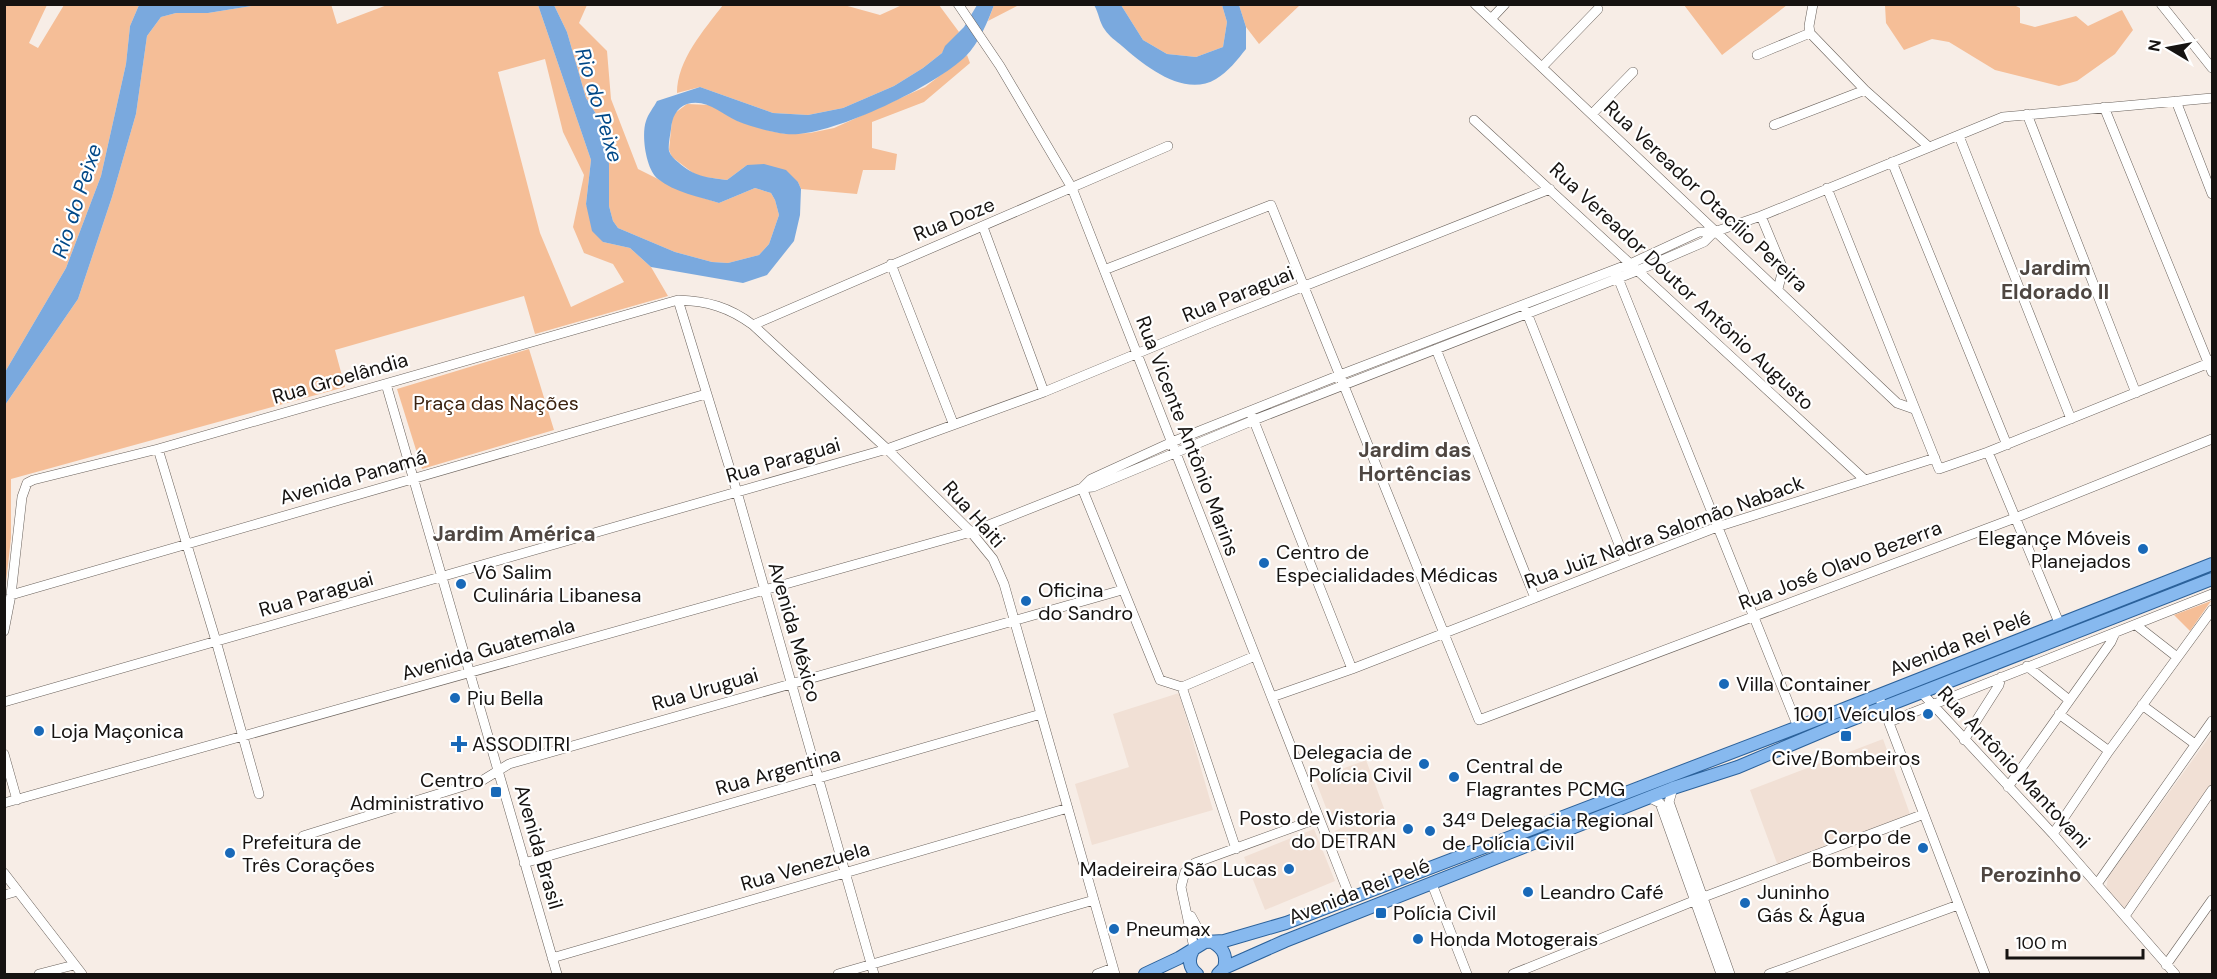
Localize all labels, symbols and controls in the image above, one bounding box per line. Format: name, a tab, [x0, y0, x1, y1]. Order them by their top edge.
north arrow	[2139, 18, 2199, 78]
text: N	[2143, 38, 2166, 53]
water label: Rio do Peixe	[568, 44, 630, 166]
street label: Rua Vereador Otacílio Pereira	[1598, 95, 1814, 297]
water label: Rio do Peixe	[45, 140, 109, 262]
street label: Rua Vereador Doutor Antônio Augusto	[1544, 156, 1820, 416]
street label: Rua Doze	[909, 191, 999, 247]
district label: Jardim Eldorado II	[2001, 254, 2109, 306]
street label: Rua Paraguai	[1178, 260, 1298, 328]
street label: Rua Vicente Antônio Marins	[1130, 312, 1246, 560]
street label: Rua Groelândia	[269, 346, 411, 410]
park label: Praça das Nações	[413, 390, 579, 416]
street label: Rua Paraguai	[723, 431, 843, 489]
district label: Jardim das Hortências	[1358, 436, 1472, 488]
street label: Avenida Panamá	[276, 444, 430, 510]
street label: Rua Juiz Nadra Salomão Naback	[1521, 469, 1807, 595]
street label: Rua Haiti	[937, 475, 1011, 553]
street label: Rua José Olavo Bezerra	[1735, 514, 1945, 616]
district label: Jardim América	[433, 520, 595, 548]
place label: Elegançe Móveis Planejados	[1978, 525, 2131, 574]
place label: Centro de Especialidades Médicas	[1276, 539, 1498, 588]
marker: Elegançe Móveis Planejados	[2136, 542, 2150, 556]
marker: Centro de Especialidades Médicas	[1257, 556, 1271, 570]
place label: Vô Salim Culinária Libanesa	[473, 559, 641, 608]
street label: Avenida México	[763, 559, 827, 705]
street label: Rua Paraguai	[256, 565, 376, 623]
marker: Vô Salim Culinária Libanesa	[454, 577, 468, 591]
place label: Oficina do Sandro	[1038, 577, 1133, 626]
marker: Oficina do Sandro	[1019, 594, 1033, 608]
street label: Avenida Rei Pelé	[1885, 604, 2035, 682]
street label: Avenida Guatemala	[398, 612, 578, 686]
street label: Rua Uruguai	[649, 661, 761, 717]
place label: Villa Container	[1736, 671, 1871, 697]
marker: Villa Container	[1717, 677, 1731, 691]
street label: Rua Antônio Mantovani	[1932, 680, 2096, 854]
place label: Piu Bella	[467, 685, 543, 711]
marker: Piu Bella	[448, 691, 462, 705]
place label: 1001 Veículos	[1794, 701, 1916, 727]
marker: 1001 Veículos	[1921, 707, 1935, 721]
place label: Loja Maçonica	[51, 718, 184, 744]
marker: Loja Maçonica	[32, 724, 46, 738]
marker: Cive/Bombeiros	[1839, 729, 1853, 743]
place label: ASSODITRI	[472, 731, 570, 757]
marker: ASSODITRI	[450, 735, 468, 753]
place label: Delegacia de Polícia Civil	[1293, 739, 1412, 788]
street label: Rua Argentina	[713, 741, 843, 801]
place label: Cive/Bombeiros	[1772, 745, 1920, 771]
place label: Central de Flagrantes PCMG	[1466, 753, 1625, 802]
marker: Delegacia de Polícia Civil	[1417, 757, 1431, 771]
place label: Centro Administrativo	[350, 767, 484, 816]
marker: Central de Flagrantes PCMG	[1447, 770, 1461, 784]
street label: Avenida Brasil	[509, 782, 569, 912]
marker: Centro Administrativo	[489, 785, 503, 799]
place label: Posto de Vistoria do DETRAN	[1239, 805, 1396, 854]
place label: 34ª Delegacia Regional de Polícia Civil	[1442, 807, 1653, 856]
marker: Posto de Vistoria do DETRAN	[1401, 822, 1415, 836]
marker: 34ª Delegacia Regional de Polícia Civil	[1423, 824, 1437, 838]
place label: Corpo de Bombeiros	[1812, 824, 1911, 873]
place label: Prefeitura de Três Corações	[242, 829, 375, 878]
street label: Rua Venezuela	[737, 835, 873, 897]
marker: Corpo de Bombeiros	[1916, 841, 1930, 855]
marker: Prefeitura de Três Corações	[223, 846, 237, 860]
street label: Avenida Rei Pelé	[1284, 852, 1434, 930]
place label: Madeireira São Lucas	[1080, 856, 1277, 882]
district label: Perozinho	[1980, 861, 2082, 889]
marker: Madeireira São Lucas	[1282, 862, 1296, 876]
place label: Leandro Café	[1540, 879, 1664, 905]
place label: Juninho Gás & Água	[1757, 879, 1865, 928]
marker: Leandro Café	[1521, 885, 1535, 899]
marker: Juninho Gás & Água	[1738, 896, 1752, 910]
place label: Polícia Civil	[1393, 900, 1496, 926]
marker: Polícia Civil	[1374, 906, 1388, 920]
place label: Pneumax	[1126, 916, 1211, 942]
marker: Pneumax	[1107, 922, 1121, 936]
scale bar	[2007, 922, 2144, 960]
place label: Honda Motogerais	[1430, 926, 1598, 952]
text: 100 m	[2016, 931, 2067, 955]
marker: Honda Motogerais	[1411, 932, 1425, 946]

